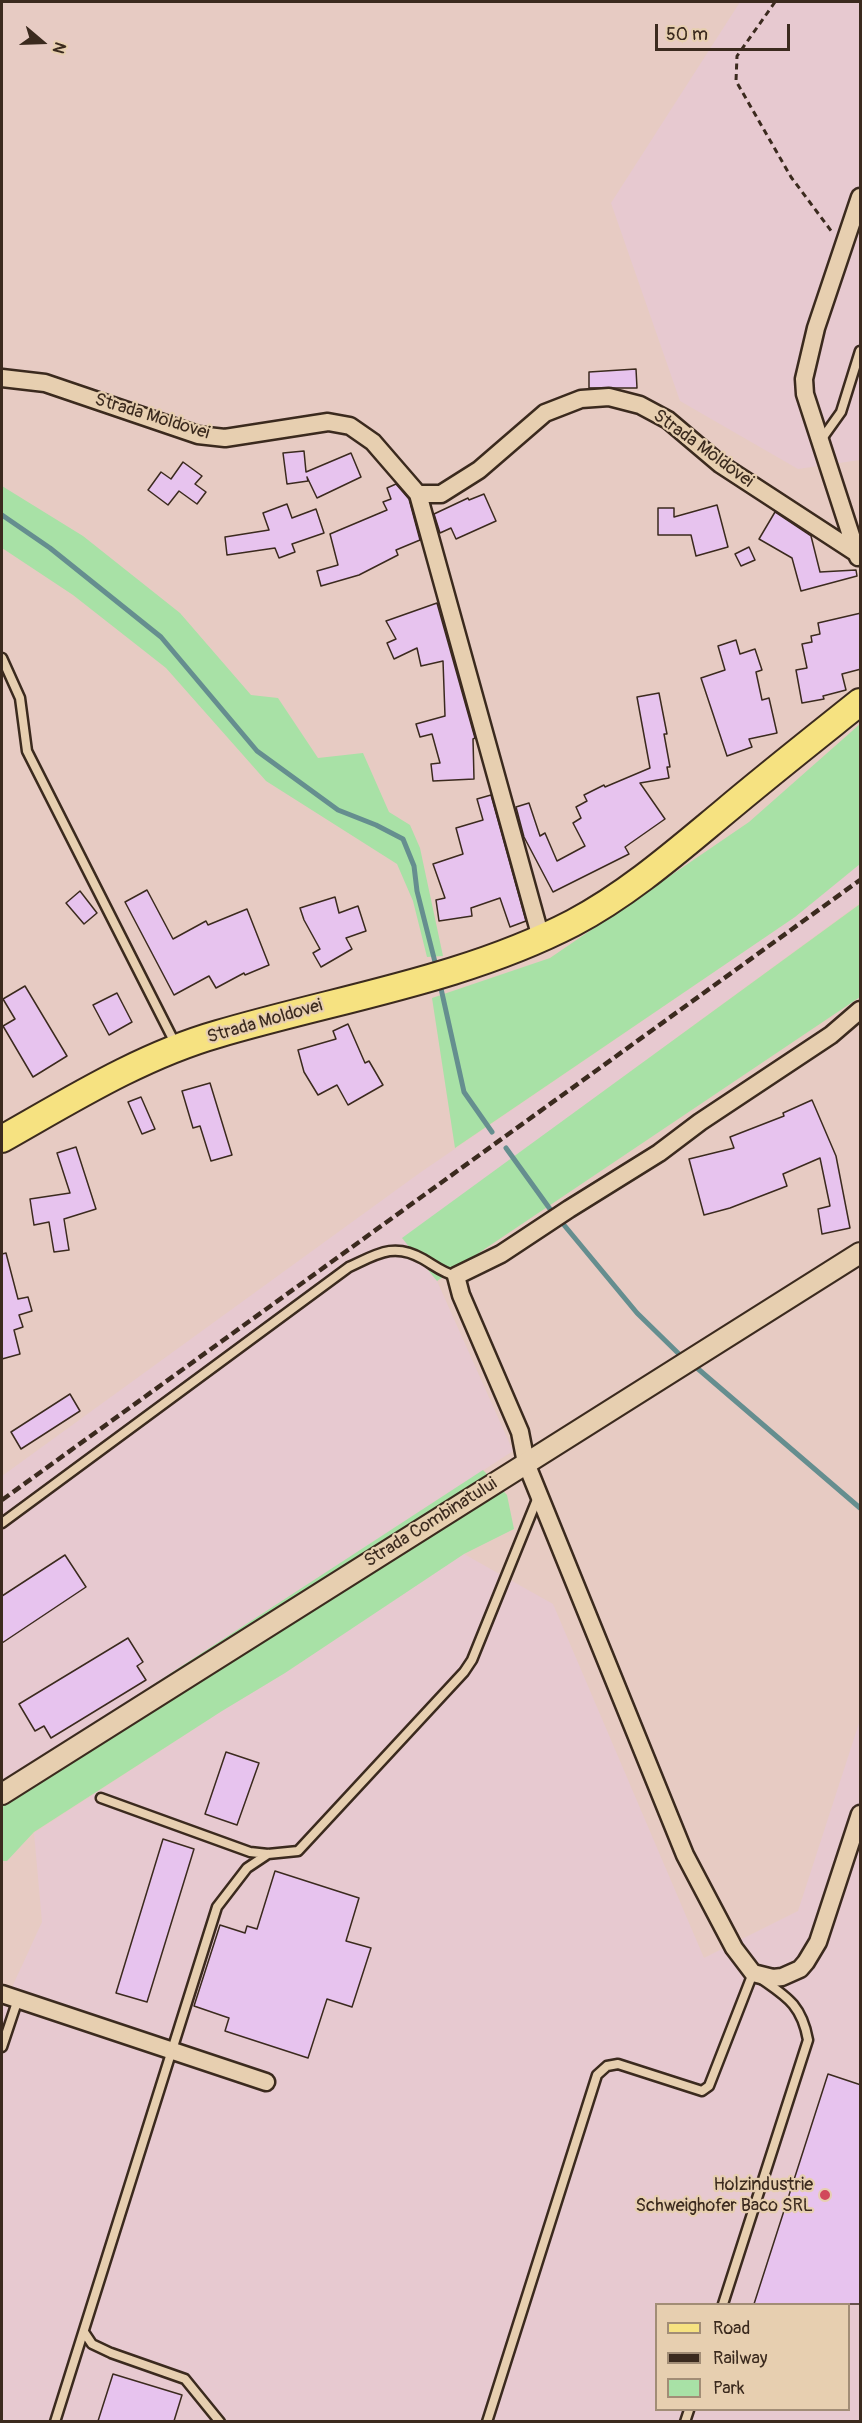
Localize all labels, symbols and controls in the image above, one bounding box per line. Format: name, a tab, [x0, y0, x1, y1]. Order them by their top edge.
north arrow	[12, 12, 72, 72]
scale bar	[658, 12, 793, 50]
text: 50 m	[666, 23, 708, 46]
text: N	[48, 39, 70, 56]
street label: Strada Moldovei	[92, 389, 212, 445]
street label: Strada Moldovei	[649, 405, 757, 493]
street label: Strada Moldovei	[205, 995, 325, 1049]
street label: Strada Combinatului	[361, 1473, 501, 1573]
place label: Holzindustrie Schweighofer Baco SRL	[636, 2174, 813, 2216]
marker: Holzindustrie Schweighofer Baco SRL	[818, 2188, 832, 2202]
legend	[655, 2303, 850, 2411]
text: Road	[713, 2317, 750, 2340]
text: Railway	[713, 2347, 768, 2370]
text: Park	[713, 2377, 745, 2400]

